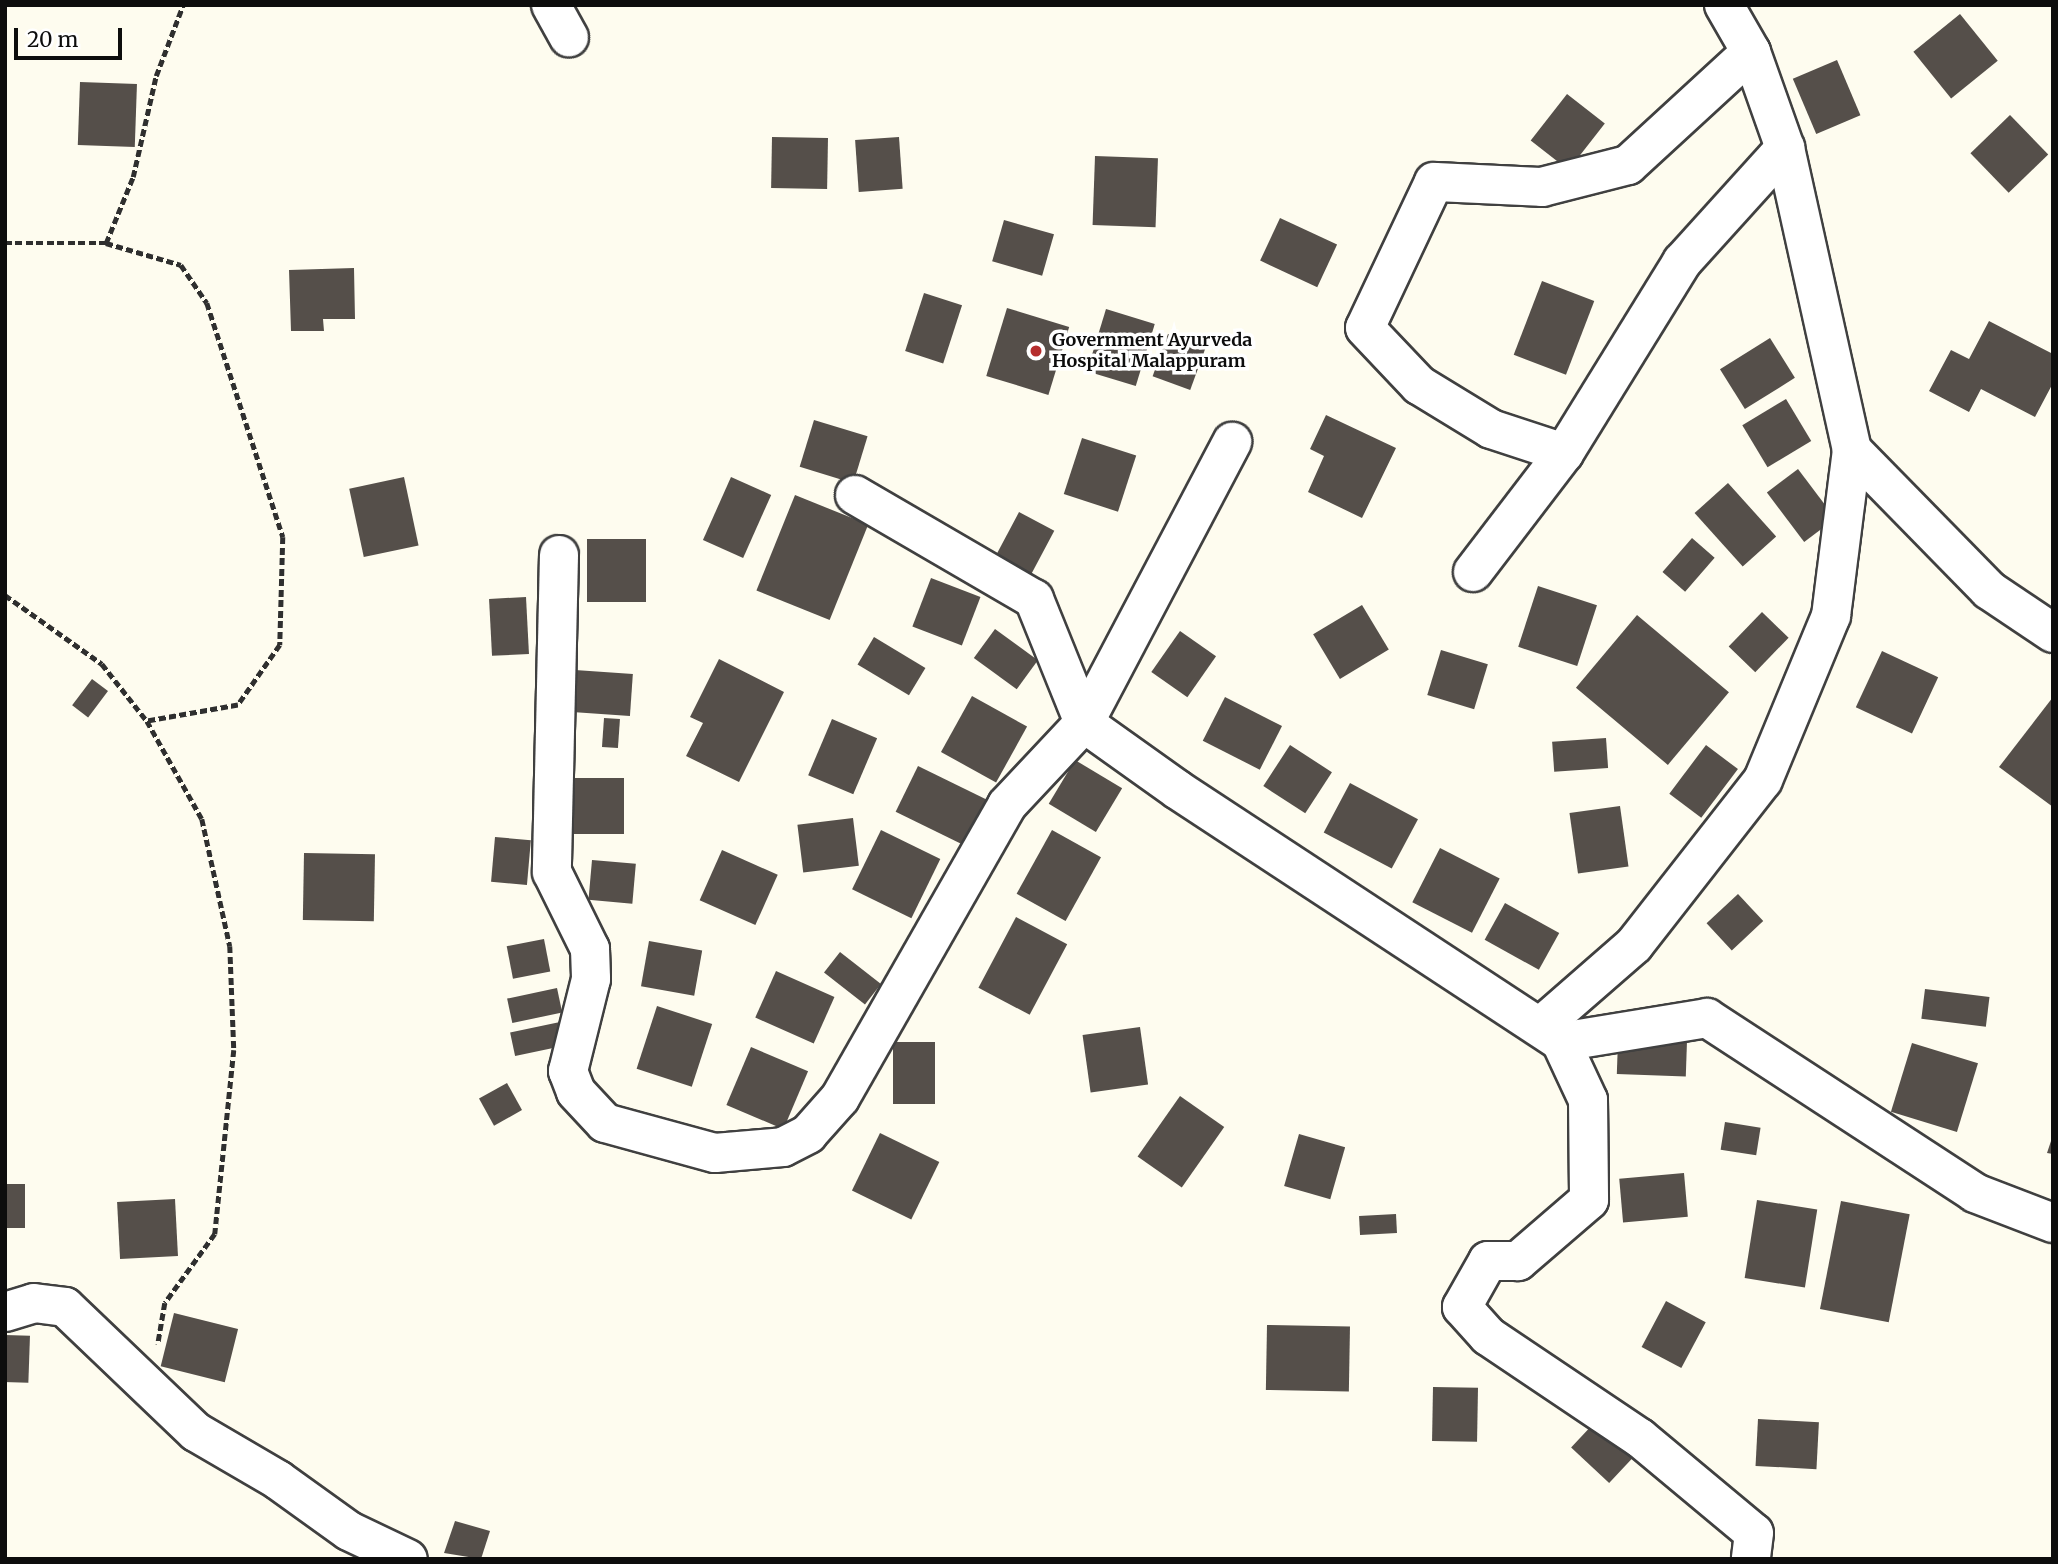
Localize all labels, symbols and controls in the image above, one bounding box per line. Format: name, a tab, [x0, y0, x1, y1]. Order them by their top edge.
scale bar	[18, 14, 126, 58]
text: 20 m	[27, 26, 78, 53]
place label: Government Ayurveda Hospital Malappuram	[1052, 330, 1252, 372]
marker: Government Ayurveda Hospital Malappuram	[1026, 341, 1046, 361]

